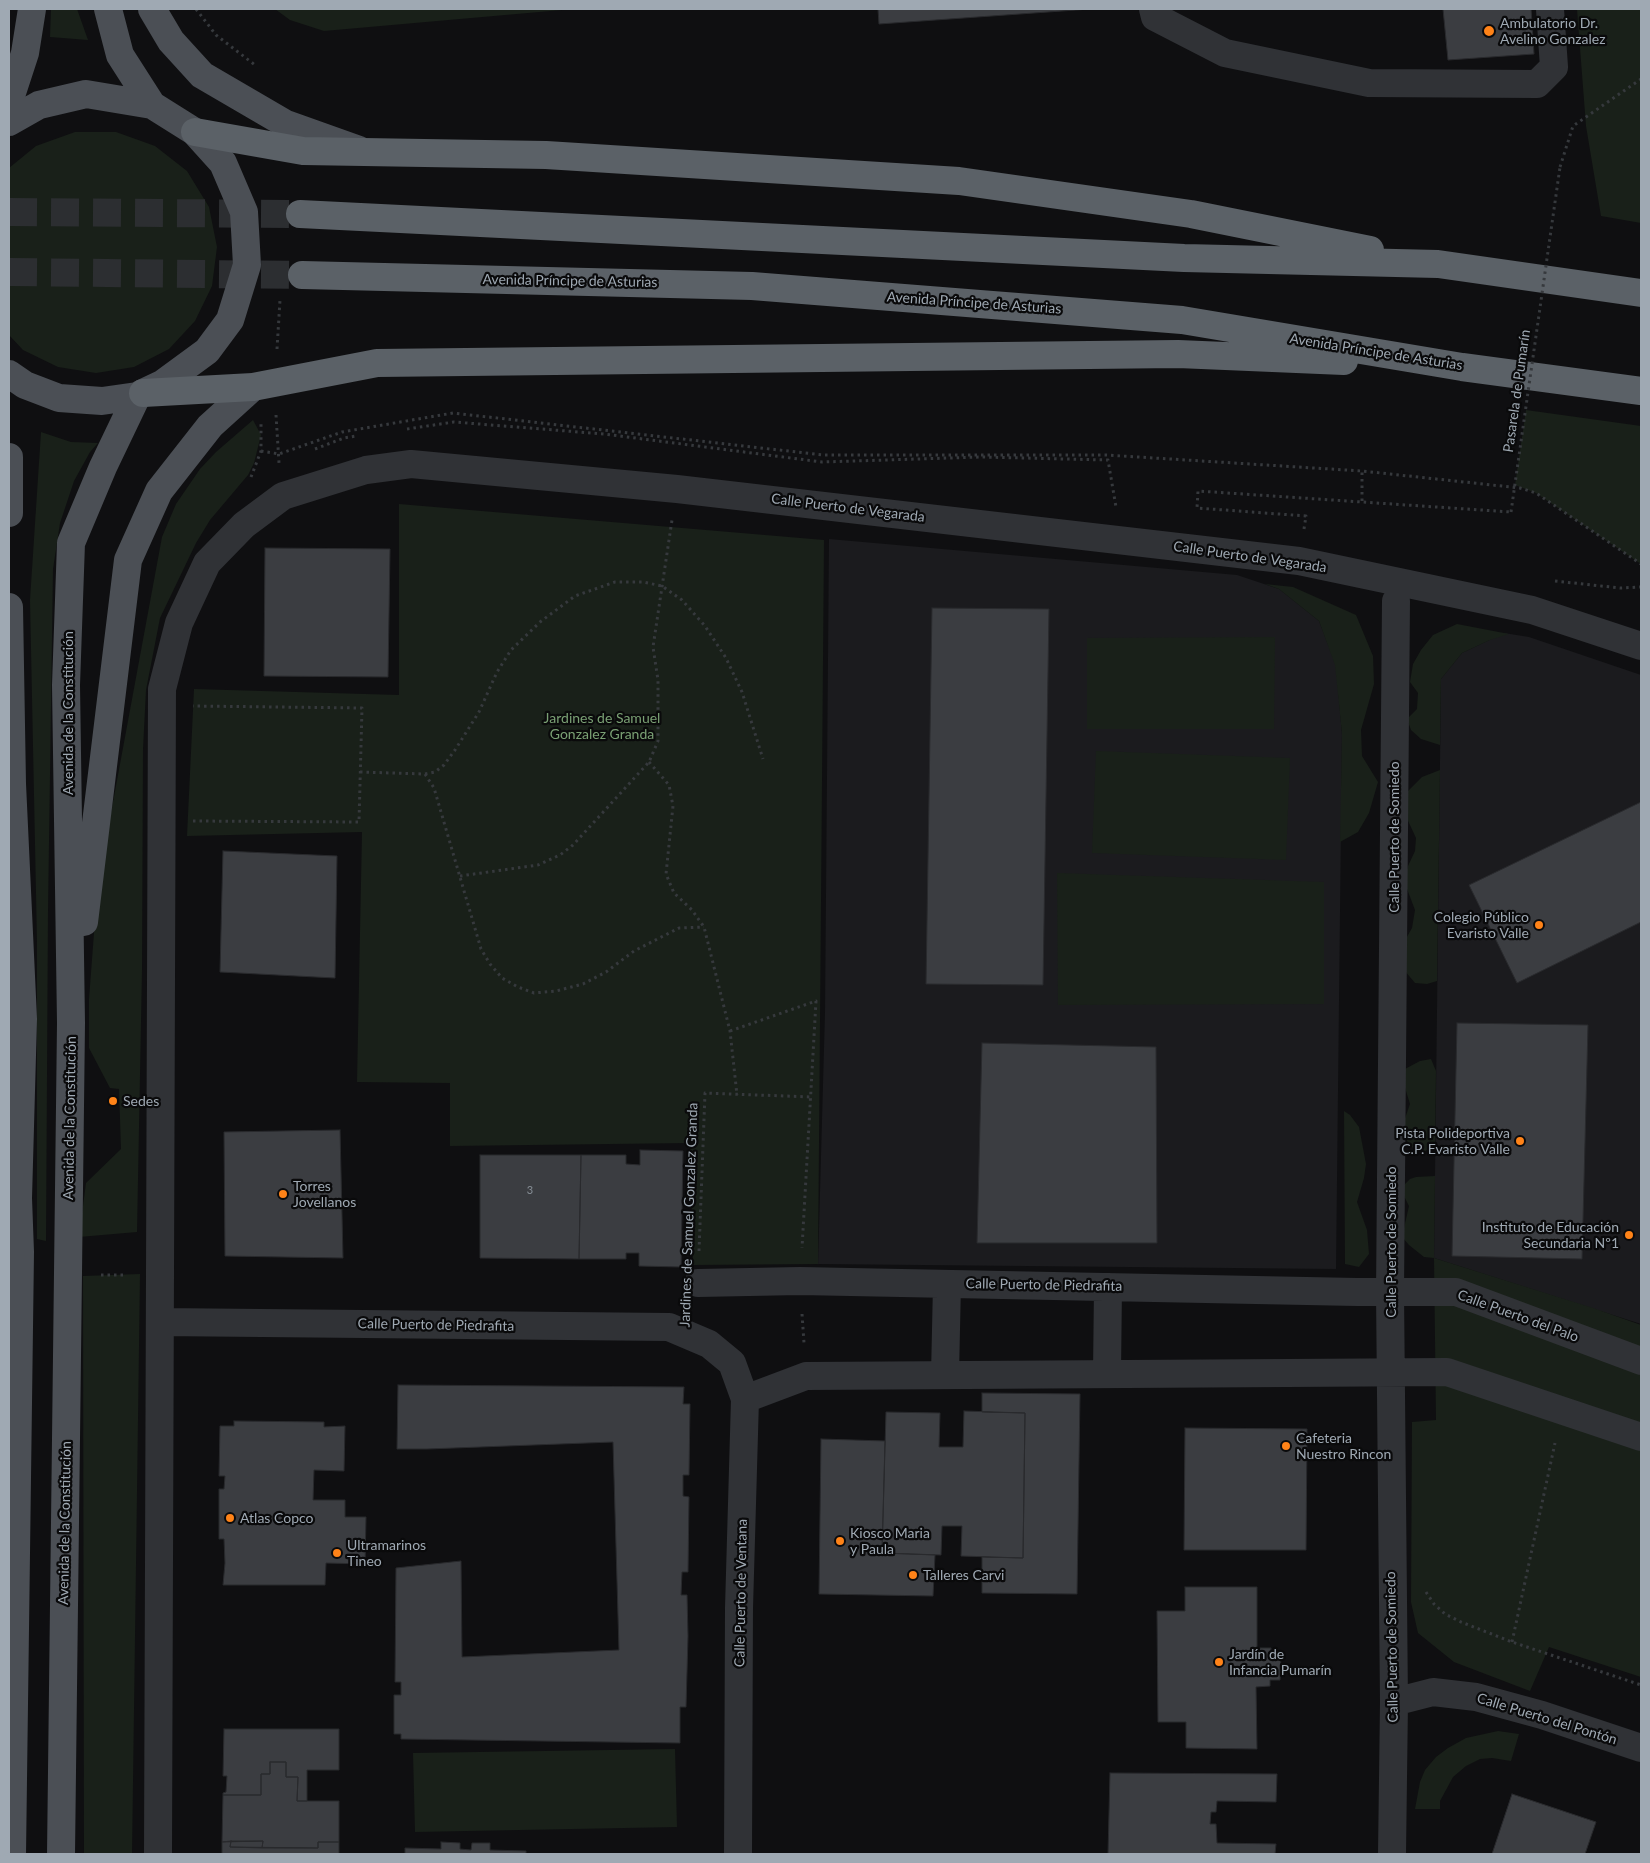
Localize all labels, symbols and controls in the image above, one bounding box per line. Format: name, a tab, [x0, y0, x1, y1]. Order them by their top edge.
place label: Ambulatorio Dr. Avelino Gonzalez	[1500, 15, 1606, 48]
marker: Ambulatorio Dr. Avelino Gonzalez	[1482, 24, 1496, 38]
street label: Avenida Príncipe de Asturias	[482, 271, 658, 291]
street label: Avenida Príncipe de Asturias	[886, 289, 1062, 317]
street label: Pasarela de Pumarín	[1500, 328, 1534, 454]
street label: Avenida Príncipe de Asturias	[1288, 330, 1464, 374]
street label: Calle Puerto de Vegarada	[770, 490, 926, 526]
street label: Calle Puerto de Vegarada	[1172, 538, 1328, 576]
street label: Avenida de la Constitución	[60, 631, 76, 795]
park label: Jardines de Samuel Gonzalez Granda	[544, 710, 660, 742]
street label: Calle Puerto de Somiedo	[1386, 761, 1402, 913]
place label: Colegio Público Evaristo Valle	[1434, 909, 1529, 942]
marker: Colegio Público Evaristo Valle	[1533, 919, 1545, 931]
street label: Avenida de la Constitución	[60, 1036, 80, 1200]
place label: Sedes	[123, 1093, 159, 1109]
marker: Sedes	[107, 1095, 119, 1107]
street label: Jardines de Samuel Gonzalez Granda	[677, 1102, 701, 1328]
place label: Pista Polideportiva C.P. Evaristo Valle	[1395, 1125, 1510, 1158]
marker: Pista Polideportiva C.P. Evaristo Valle	[1514, 1135, 1526, 1147]
street label: Calle Puerto de Somiedo	[1383, 1166, 1399, 1318]
place label: Torres Jovellanos	[293, 1178, 356, 1210]
house number: 3	[527, 1183, 533, 1197]
marker: Torres Jovellanos	[277, 1188, 289, 1200]
place label: Instituto de Educación Secundaria Nº1	[1482, 1219, 1619, 1252]
marker: Instituto de Educación Secundaria Nº1	[1623, 1229, 1635, 1241]
street label: Calle Puerto de Piedrafita	[966, 1275, 1122, 1295]
street label: Calle Puerto del Palo	[1455, 1286, 1581, 1346]
street label: Calle Puerto de Piedrafita	[358, 1315, 514, 1335]
place label: Cafeteria Nuestro Rincon	[1296, 1430, 1391, 1462]
marker: Cafeteria Nuestro Rincon	[1280, 1440, 1292, 1452]
street label: Avenida de la Constitución	[55, 1441, 75, 1605]
place label: Atlas Copco	[240, 1510, 313, 1526]
marker: Atlas Copco	[224, 1512, 236, 1524]
street label: Calle Puerto de Ventana	[731, 1519, 751, 1667]
place label: Kiosco Maria y Paula	[850, 1525, 930, 1558]
marker: Kiosco Maria y Paula	[834, 1535, 846, 1547]
place label: Ultramarinos Tineo	[347, 1537, 426, 1570]
marker: Ultramarinos Tineo	[331, 1547, 343, 1559]
place label: Talleres Carvi	[923, 1567, 1004, 1583]
marker: Talleres Carvi	[907, 1569, 919, 1581]
street label: Calle Puerto de Somiedo	[1382, 1571, 1402, 1723]
place label: Jardín de Infancia Pumarín	[1229, 1646, 1332, 1678]
marker: Jardín de Infancia Pumarín	[1213, 1656, 1225, 1668]
street label: Calle Puerto del Pontón	[1475, 1690, 1619, 1748]

